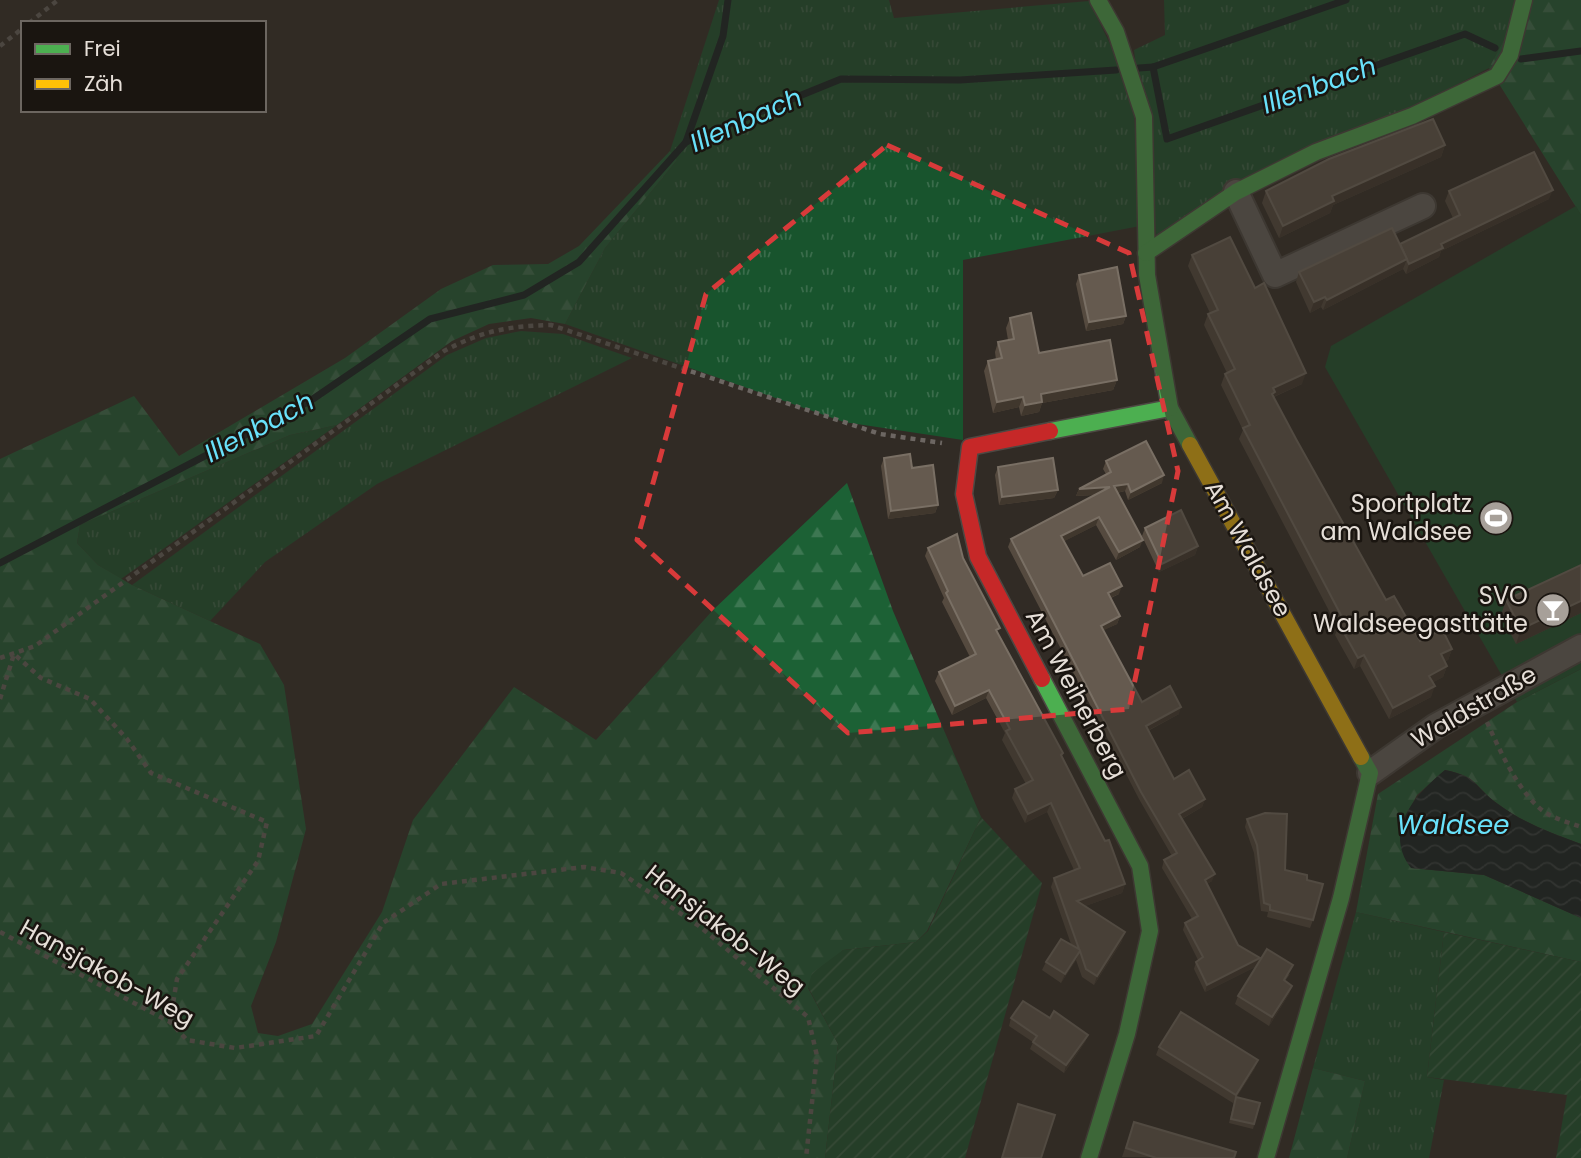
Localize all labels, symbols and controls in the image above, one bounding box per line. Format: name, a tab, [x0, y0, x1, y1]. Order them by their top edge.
legend	[21, 21, 266, 112]
text: Frei	[84, 34, 121, 63]
water label: Illenbach	[1257, 48, 1381, 122]
text: Zäh	[84, 69, 123, 98]
water label: Illenbach	[684, 79, 808, 161]
water label: Illenbach	[198, 383, 320, 471]
street label: Am Waldsee	[1197, 475, 1300, 623]
place label: Sportplatz am Waldsee	[1321, 487, 1472, 548]
sports icon: Sportplatz am Waldsee	[1477, 499, 1515, 537]
place label: SVO Waldseegasttätte	[1313, 579, 1528, 640]
bar icon: SVO Waldseegasttätte	[1534, 591, 1572, 629]
street label: Am Weiherberg	[1018, 603, 1135, 784]
street label: Waldstraße	[1405, 657, 1542, 756]
water label: Waldsee	[1397, 807, 1509, 843]
street label: Hansjakob-Weg	[638, 857, 812, 1003]
street label: Hansjakob-Weg	[14, 911, 200, 1034]

